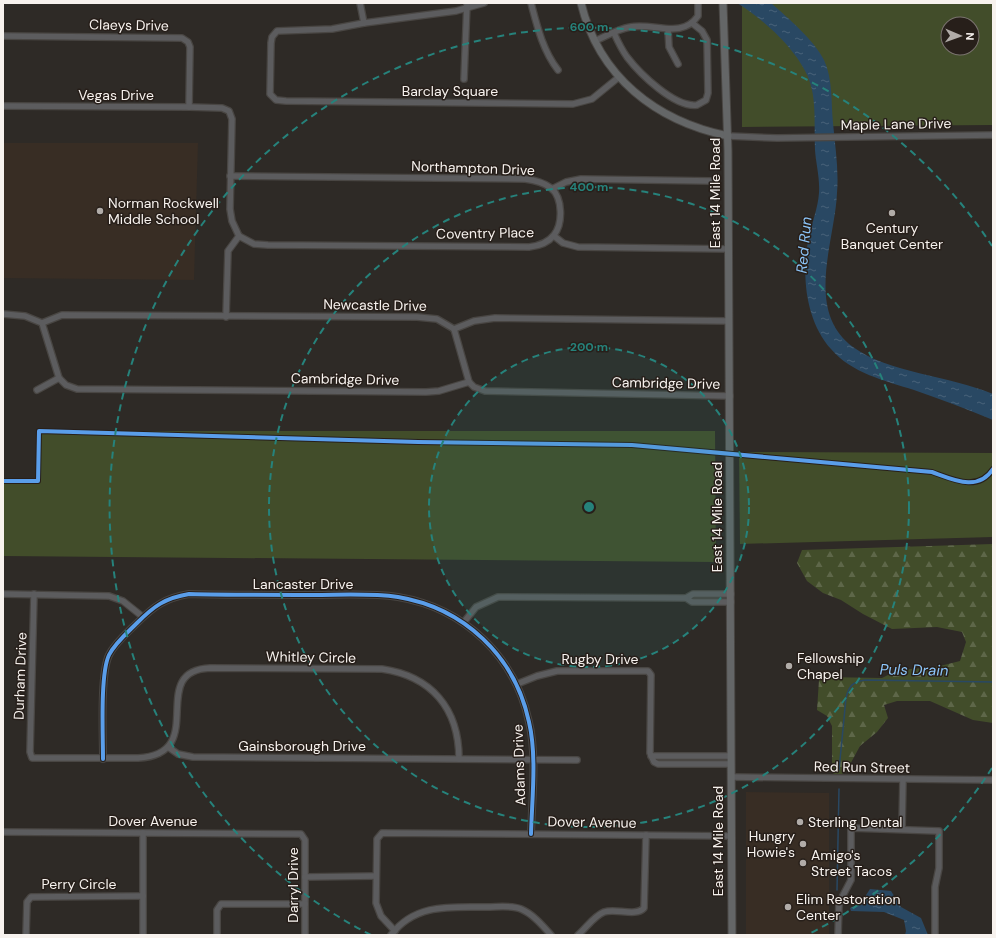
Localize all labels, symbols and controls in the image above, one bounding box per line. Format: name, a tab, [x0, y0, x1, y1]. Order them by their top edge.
street label: Claeys Drive	[89, 15, 169, 35]
north arrow	[940, 16, 980, 56]
text: 600 m	[570, 19, 608, 35]
text: N	[963, 32, 977, 41]
street label: Barclay Square	[402, 82, 498, 100]
street label: Vegas Drive	[78, 86, 154, 104]
street label: Maple Lane Drive	[840, 114, 952, 134]
street label: East 14 Mile Road	[706, 138, 724, 248]
street label: Northampton Drive	[411, 157, 535, 179]
text: 400 m	[570, 179, 608, 195]
place label: Norman Rockwell Middle School	[108, 194, 219, 228]
marker: Norman Rockwell Middle School	[95, 206, 105, 216]
marker: Century Banquet Center	[887, 208, 897, 218]
water label: Red Run	[792, 215, 816, 274]
place label: Century Banquet Center	[841, 219, 943, 253]
street label: Coventry Place	[436, 223, 534, 243]
street label: Newcastle Drive	[323, 295, 427, 315]
text: 200 m	[570, 339, 608, 355]
street label: Cambridge Drive	[291, 369, 399, 389]
street label: Cambridge Drive	[612, 373, 720, 393]
street label: East 14 Mile Road	[708, 462, 726, 572]
centre of rings	[582, 500, 596, 514]
street label: Lancaster Drive	[253, 575, 353, 593]
street label: Durham Drive	[9, 632, 31, 720]
street label: Whitley Circle	[266, 647, 356, 667]
place label: Fellowship Chapel	[797, 649, 865, 683]
street label: Rugby Drive	[561, 650, 639, 668]
water label: Puls Drain	[879, 659, 949, 681]
marker: Fellowship Chapel	[784, 661, 794, 671]
street label: Adams Drive	[509, 724, 529, 806]
street label: Gainsborough Drive	[238, 737, 366, 755]
street label: Red Run Street	[814, 757, 910, 777]
street label: East 14 Mile Road	[709, 786, 727, 896]
street label: Dover Avenue	[108, 812, 198, 830]
street label: Dover Avenue	[547, 812, 637, 832]
place label: Sterling Dental	[808, 813, 902, 831]
marker: Sterling Dental	[795, 817, 805, 827]
place label: Hungry Howie's	[747, 827, 795, 861]
marker: Hungry Howie's	[798, 839, 808, 849]
place label: Amigo's Street Tacos	[811, 846, 892, 880]
street label: Darryl Drive	[284, 847, 302, 923]
marker: Amigo's Street Tacos	[798, 858, 808, 868]
street label: Perry Circle	[42, 875, 117, 893]
place label: Elim Restoration Center	[796, 890, 901, 924]
marker: Elim Restoration Center	[783, 902, 793, 912]

